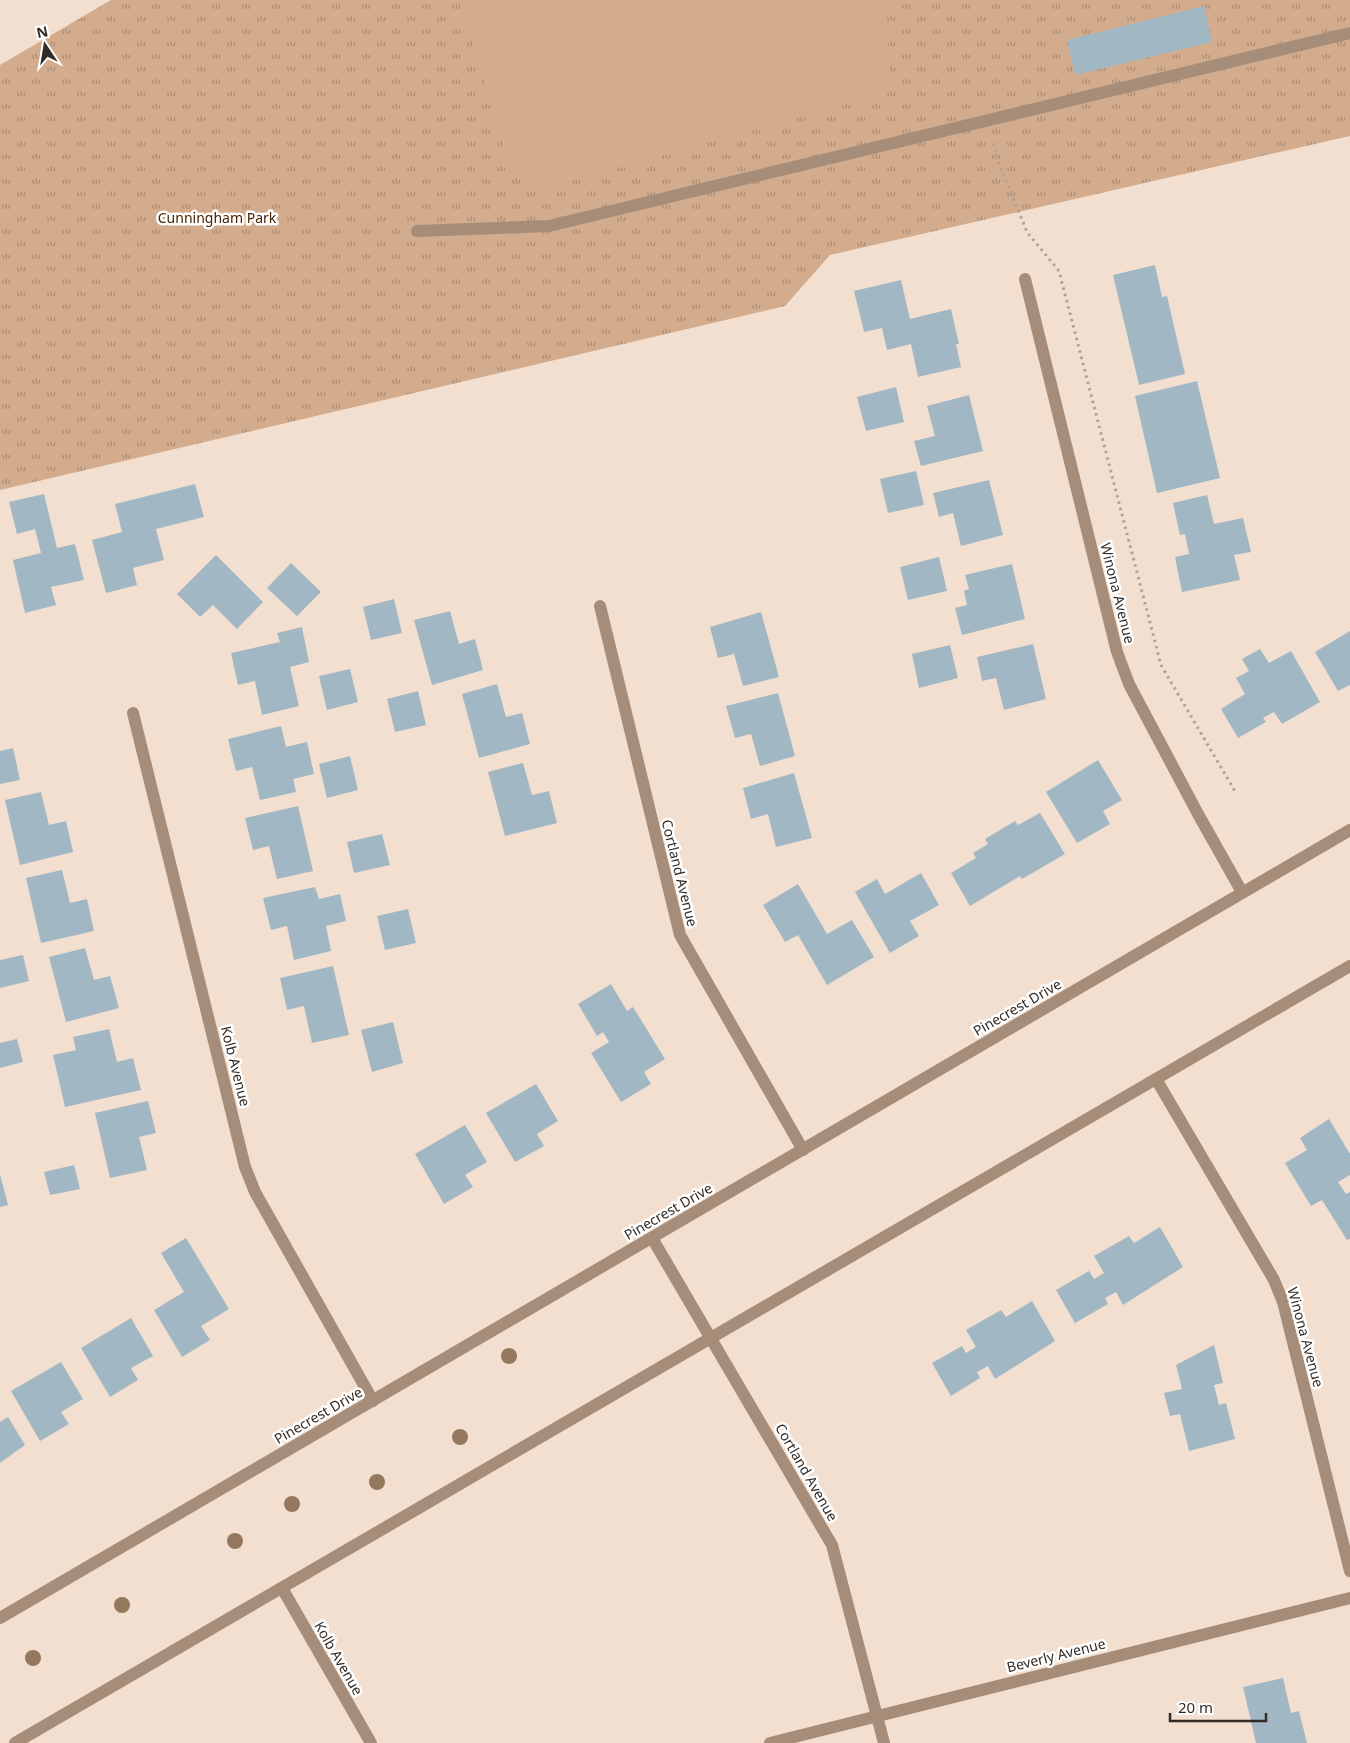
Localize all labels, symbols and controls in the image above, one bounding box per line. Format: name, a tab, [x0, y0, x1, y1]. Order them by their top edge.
north arrow	[20, 20, 70, 70]
text: N	[35, 21, 50, 42]
park label: Cunningham Park	[158, 208, 277, 227]
street label: Winona Avenue	[1096, 541, 1140, 645]
street label: Cortland Avenue	[658, 817, 703, 929]
street label: Pinecrest Drive	[969, 974, 1065, 1040]
street label: Kolb Avenue	[217, 1024, 255, 1108]
street label: Pinecrest Drive	[620, 1178, 716, 1244]
street label: Winona Avenue	[1283, 1285, 1329, 1389]
street label: Pinecrest Drive	[270, 1382, 366, 1448]
street label: Cortland Avenue	[771, 1420, 843, 1524]
street label: Kolb Avenue	[310, 1618, 368, 1698]
street label: Beverly Avenue	[1005, 1634, 1107, 1676]
scale bar	[1170, 1690, 1266, 1722]
text: 20 m	[1178, 1697, 1213, 1717]

